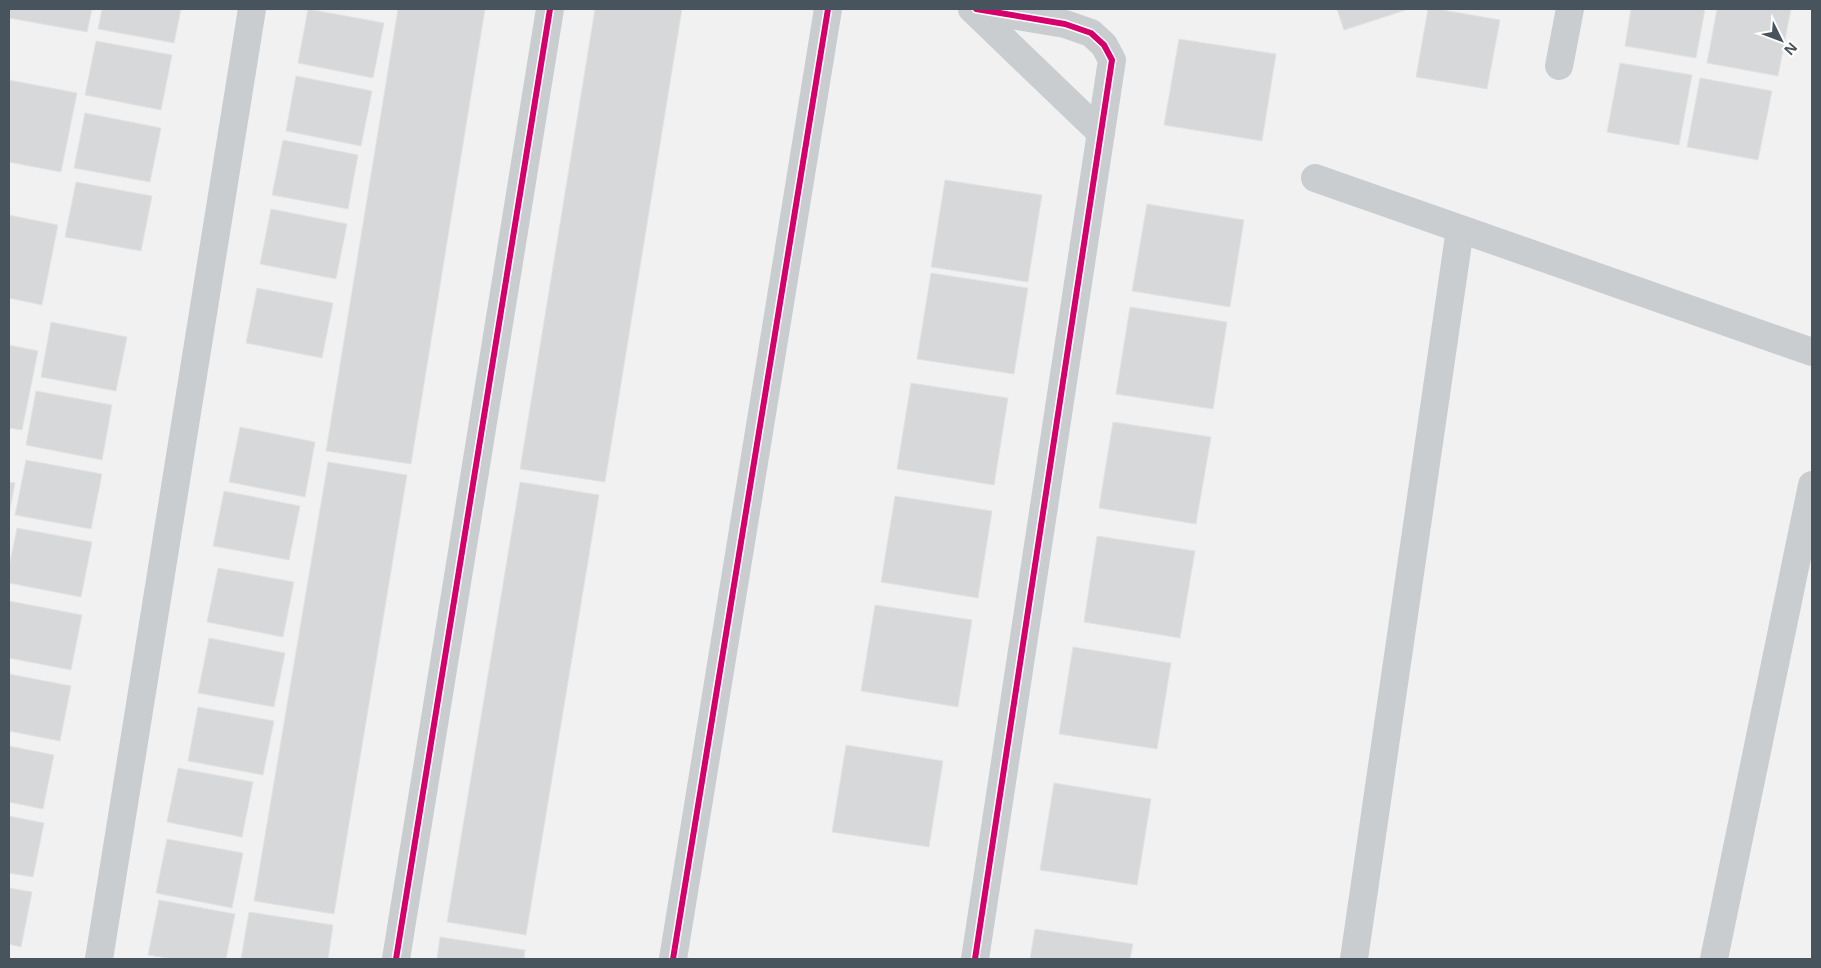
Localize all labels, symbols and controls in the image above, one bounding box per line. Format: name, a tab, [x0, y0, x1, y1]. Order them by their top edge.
north arrow	[1756, 15, 1806, 65]
text: N	[1780, 38, 1802, 60]

